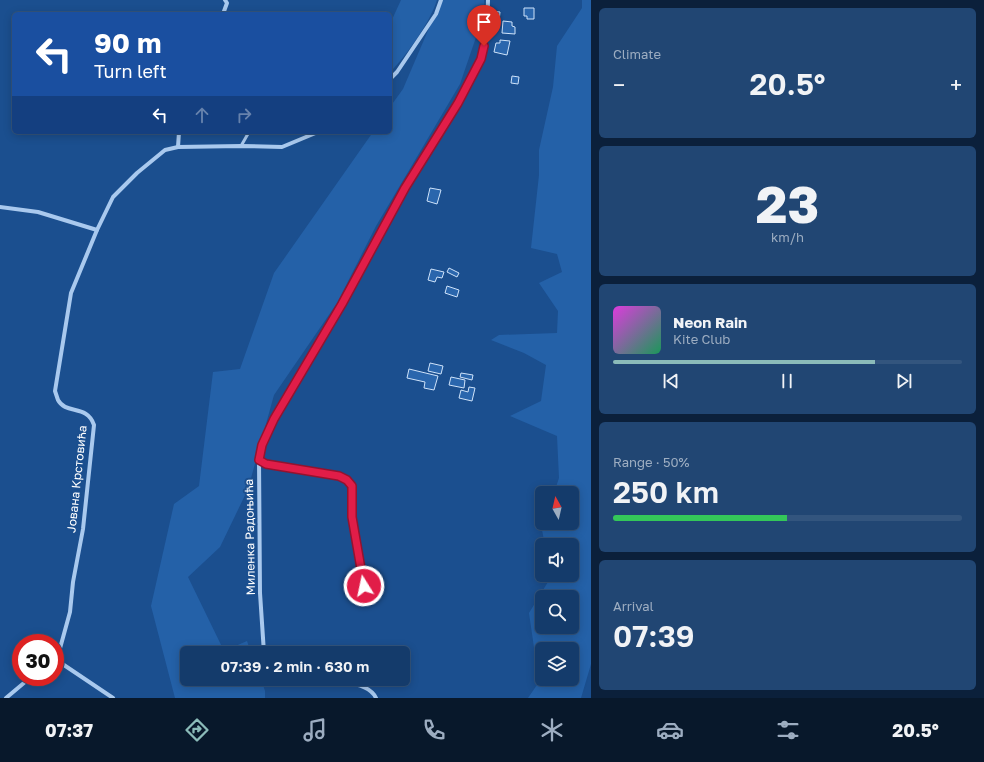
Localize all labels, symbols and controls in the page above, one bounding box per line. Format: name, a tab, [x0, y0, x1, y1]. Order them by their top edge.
pin	[467, 5, 501, 46]
icon: arrive	[473, 11, 495, 33]
text: 90 m	[94, 26, 161, 59]
icon: left	[28, 28, 80, 80]
text: Climate	[613, 46, 661, 62]
text: Turn left	[94, 60, 167, 82]
text: 20.5°	[749, 66, 826, 102]
text: −	[613, 71, 625, 98]
text: +	[950, 71, 962, 98]
icon: left	[149, 104, 171, 126]
icon: ahead	[191, 104, 213, 126]
icon: right	[233, 104, 255, 126]
text: 23	[756, 172, 819, 234]
text: km/h	[771, 229, 804, 245]
text: Neon Rain	[673, 313, 747, 331]
text: Kite Club	[673, 331, 730, 347]
icon: previous	[660, 370, 682, 392]
icon: pause	[776, 370, 798, 392]
icon: next	[893, 370, 915, 392]
street label: Јована Крстовића	[63, 424, 90, 533]
text: Range · 50%	[613, 454, 690, 470]
text: 250 km	[613, 474, 719, 510]
street label: Миленка Радоњића	[241, 479, 258, 595]
north arrow	[535, 486, 579, 530]
map controls	[535, 486, 579, 686]
button: sound	[535, 538, 579, 582]
position arrow	[343, 565, 385, 607]
button: search	[535, 590, 579, 634]
text: Arrival	[613, 598, 654, 614]
text: 07:39	[613, 618, 695, 654]
speed limit sign: 30	[12, 634, 64, 686]
button: layers	[535, 642, 579, 686]
text: 07:39 · 2 min · 630 m	[221, 657, 369, 675]
icon: directions	[183, 716, 211, 744]
icon: music	[301, 716, 329, 744]
icon: phone	[420, 716, 448, 744]
icon: climate	[538, 716, 566, 744]
icon: car	[656, 716, 684, 744]
icon: filters	[774, 716, 802, 744]
text: 07:37	[45, 719, 93, 741]
text: 20.5°	[892, 719, 939, 741]

